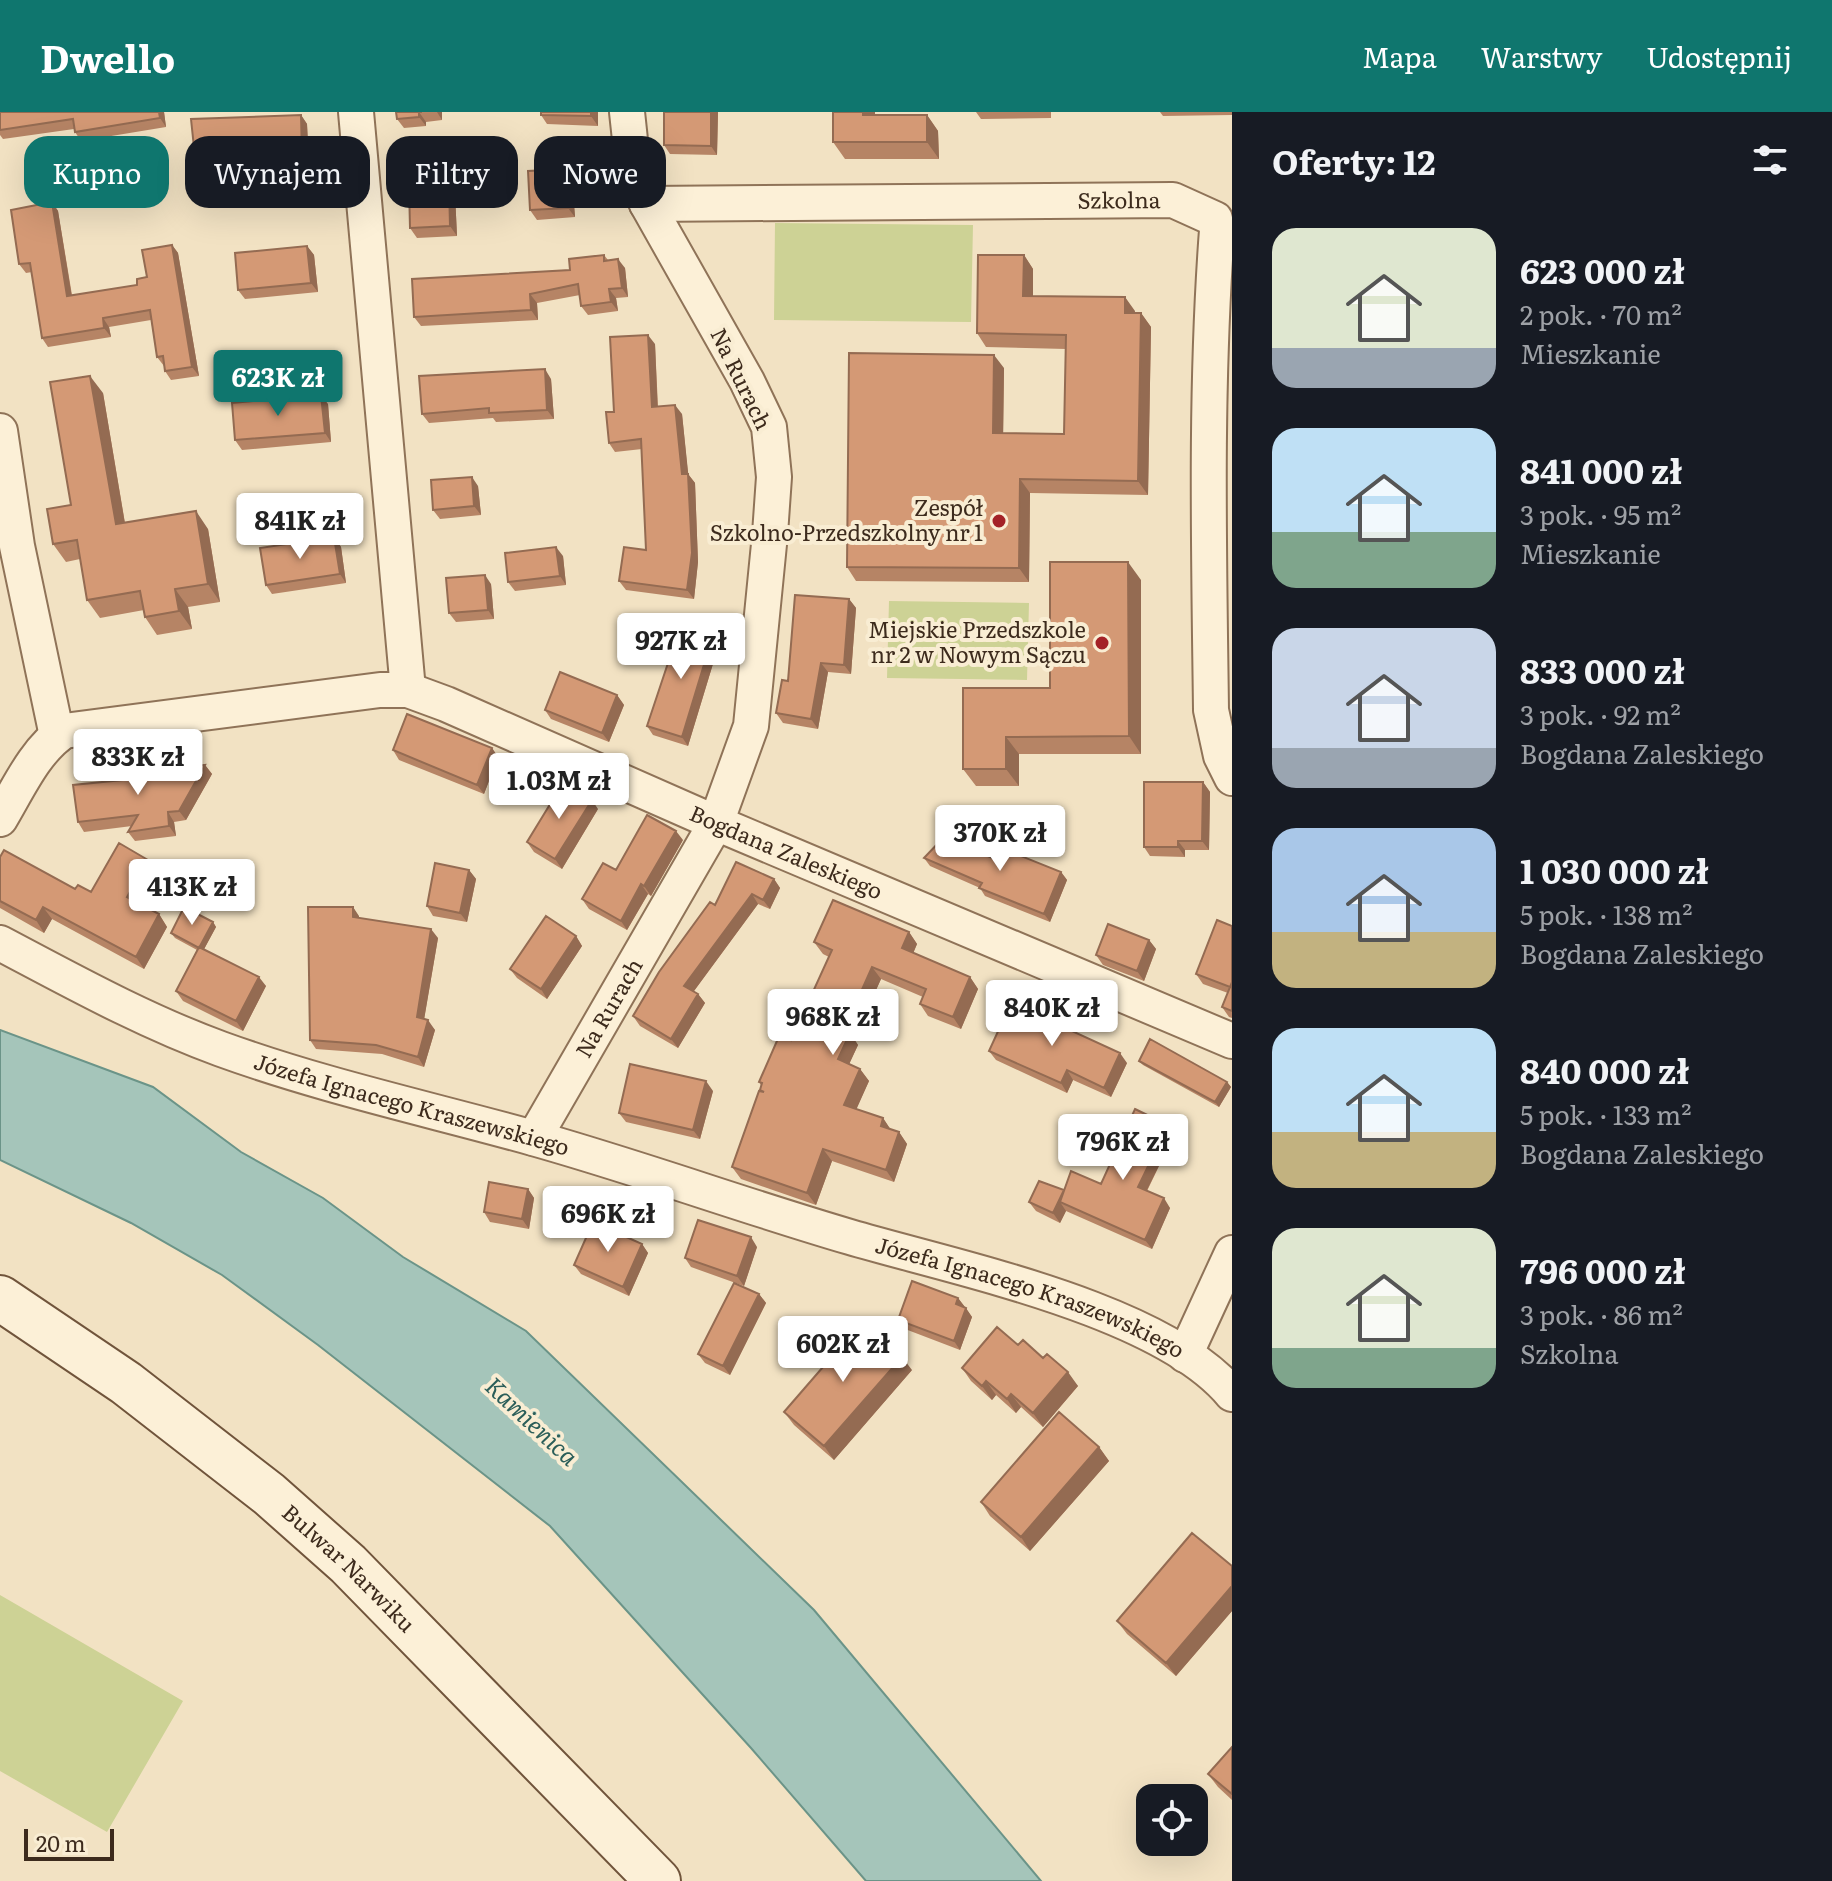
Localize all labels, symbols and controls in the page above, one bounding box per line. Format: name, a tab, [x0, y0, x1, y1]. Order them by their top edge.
text: Dwello	[40, 28, 175, 85]
text: Mapa	[1362, 35, 1437, 77]
text: Warstwy	[1481, 35, 1602, 77]
text: Udostępnij	[1646, 35, 1792, 77]
text: Oferty: 12	[1272, 135, 1436, 185]
chip: Kupno	[24, 136, 169, 208]
chip: Wynajem	[185, 136, 370, 208]
chip: Filtry	[386, 136, 518, 208]
chip: Nowe	[534, 136, 666, 208]
icon: filters	[1748, 138, 1792, 182]
street label: Szkolna	[1077, 182, 1161, 216]
text: 623 000 zł	[1520, 244, 1685, 294]
icon: home	[1336, 260, 1432, 356]
text: 2 pok. · 70 m²	[1520, 294, 1682, 333]
street label: Na Rurach	[703, 322, 781, 435]
text: Mieszkanie	[1520, 333, 1661, 372]
pin: 623K zł	[204, 350, 352, 418]
text: 623K zł	[231, 356, 325, 395]
text: 841 000 zł	[1520, 444, 1682, 494]
icon: home	[1336, 460, 1432, 556]
place label: Zespół Szkolno-Przedszkolny nr 1	[710, 490, 984, 548]
pin: 841K zł	[226, 493, 374, 561]
text: 3 pok. · 95 m²	[1520, 494, 1681, 533]
text: 841K zł	[254, 499, 346, 538]
marker: Zespół Szkolno-Przedszkolny nr 1	[990, 512, 1008, 530]
text: Mieszkanie	[1520, 533, 1661, 572]
place label: Miejskie Przedszkole nr 2 w Nowym Sączu	[868, 612, 1086, 670]
pin: 927K zł	[607, 613, 755, 681]
text: 927K zł	[635, 619, 727, 658]
marker: Miejskie Przedszkole nr 2 w Nowym Sączu	[1093, 634, 1111, 652]
text: 833 000 zł	[1520, 644, 1685, 694]
icon: home	[1336, 660, 1432, 756]
text: 3 pok. · 92 m²	[1520, 694, 1681, 733]
pin: 833K zł	[64, 729, 212, 797]
text: Bogdana Zaleskiego	[1520, 733, 1764, 772]
text: 833K zł	[91, 735, 185, 774]
pin: 1.03M zł	[476, 753, 642, 821]
text: 1.03M zł	[507, 759, 611, 798]
street label: Bogdana Zaleskiego	[685, 796, 888, 907]
pin: 370K zł	[926, 805, 1074, 873]
text: 370K zł	[953, 811, 1047, 850]
text: 1 030 000 zł	[1520, 844, 1709, 894]
pin: 413K zł	[118, 859, 266, 927]
icon: home	[1336, 860, 1432, 956]
text: 413K zł	[147, 865, 237, 904]
text: 5 pok. · 138 m²	[1520, 894, 1693, 933]
text: Bogdana Zaleskiego	[1520, 933, 1764, 972]
street label: Na Rurach	[566, 951, 650, 1063]
pin: 840K zł	[978, 980, 1126, 1048]
text: 840K zł	[1004, 986, 1100, 1025]
pin: 968K zł	[759, 989, 907, 1057]
text: 968K zł	[786, 995, 880, 1034]
street label: Józefa Ignacego Kraszewskiego	[250, 1044, 574, 1163]
text: 840 000 zł	[1520, 1044, 1689, 1094]
icon: home	[1336, 1060, 1432, 1156]
text: 5 pok. · 133 m²	[1520, 1094, 1692, 1133]
pin: 796K zł	[1049, 1114, 1197, 1182]
text: 796K zł	[1076, 1120, 1170, 1159]
text: Bogdana Zaleskiego	[1520, 1133, 1764, 1172]
pin: 696K zł	[534, 1186, 682, 1254]
text: 696K zł	[561, 1192, 655, 1231]
street label: Józefa Ignacego Kraszewskiego	[872, 1227, 1192, 1365]
text: 796 000 zł	[1520, 1244, 1686, 1294]
icon: home	[1336, 1260, 1432, 1356]
text: 3 pok. · 86 m²	[1520, 1294, 1683, 1333]
pin: 602K zł	[769, 1316, 917, 1384]
text: 602K zł	[796, 1322, 890, 1361]
text: Szkolna	[1520, 1333, 1618, 1372]
water label: Kamienica	[478, 1368, 587, 1473]
street label: Bulwar Narwiku	[276, 1495, 424, 1639]
map controls	[1136, 1784, 1208, 1856]
button: locate	[1136, 1784, 1208, 1856]
scale bar	[24, 1825, 114, 1861]
text: 20 m	[36, 1826, 86, 1859]

